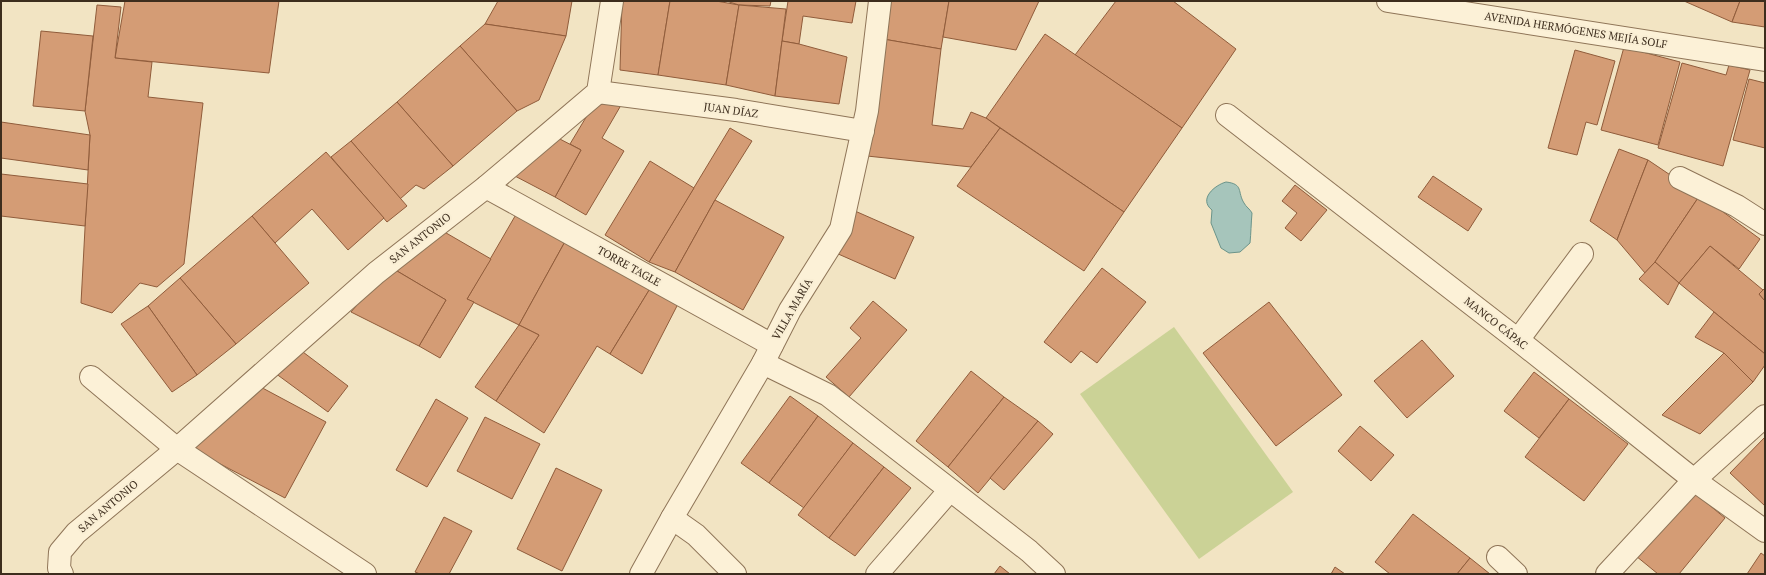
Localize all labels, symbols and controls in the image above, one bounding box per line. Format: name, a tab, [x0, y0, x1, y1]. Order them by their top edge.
street label: AVENIDA HERMÓGENES MEJÍA SOLF	[1483, 9, 1669, 51]
street label: JUAN DÍAZ	[703, 99, 760, 121]
street label: SAN ANTONIO	[386, 210, 454, 266]
street label: TORRE TAGLE	[595, 243, 663, 289]
street label: VILLA MARÍA	[769, 275, 816, 342]
street label: MANCO CÁPAC	[1461, 294, 1531, 352]
street label: SAN ANTONIO	[75, 477, 141, 535]

